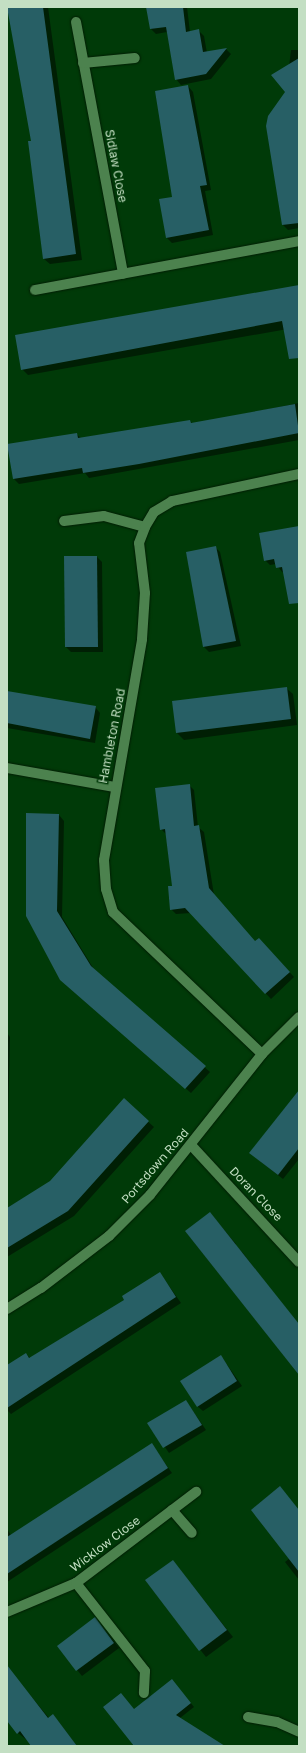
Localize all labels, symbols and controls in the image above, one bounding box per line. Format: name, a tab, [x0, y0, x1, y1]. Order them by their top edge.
street label: Sidlaw Close	[102, 128, 130, 204]
street label: Hambleton Road	[96, 687, 128, 785]
street label: Portsdown Road	[118, 1125, 192, 1207]
street label: Doran Close	[227, 1164, 285, 1224]
street label: Wicklow Close	[67, 1513, 143, 1575]

